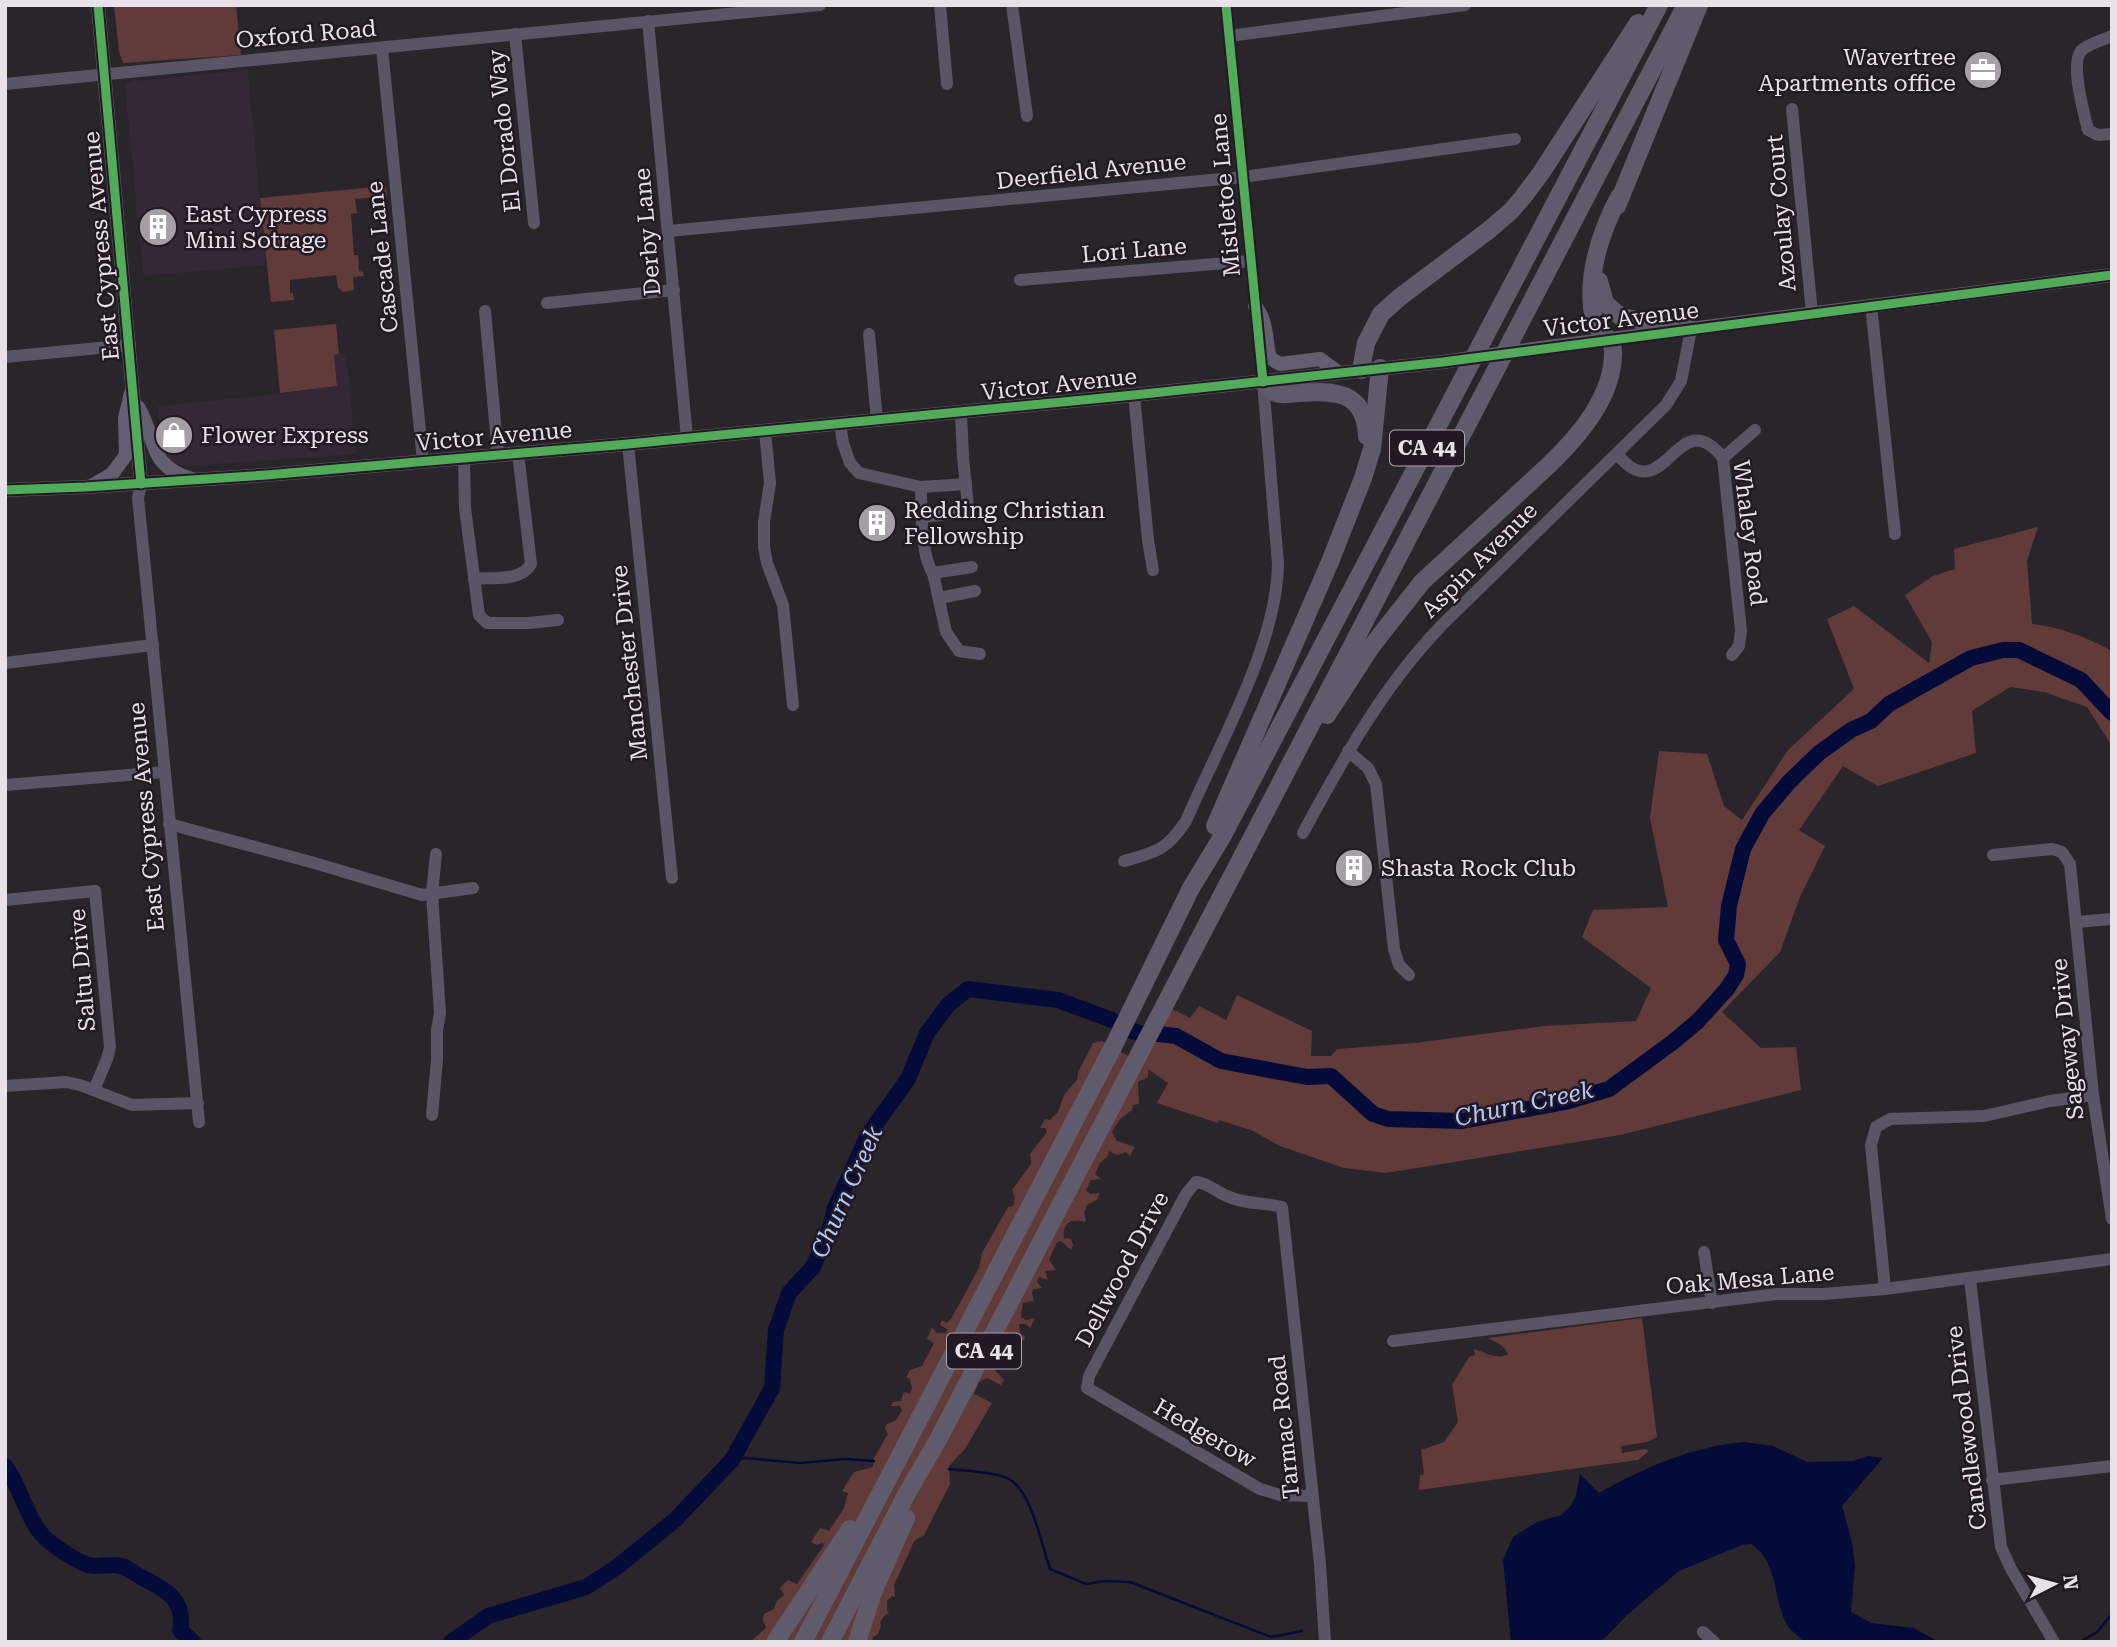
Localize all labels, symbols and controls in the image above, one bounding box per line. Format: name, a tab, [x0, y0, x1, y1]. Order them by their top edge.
street label: Oxford Road	[235, 15, 378, 54]
place label: Wavertree Apartments office	[1758, 44, 1956, 97]
street label: El Dorado Way	[482, 48, 526, 214]
office icon: Wavertree Apartments office	[1962, 49, 2004, 91]
street label: Mistletoe Lane	[1205, 112, 1246, 278]
street label: East Cypress Avenue	[78, 130, 125, 362]
street label: Azoulay Court	[1761, 133, 1802, 293]
street label: Deerfield Avenue	[995, 148, 1187, 195]
street label: Derby Lane	[628, 167, 667, 297]
street label: Cascade Lane	[361, 180, 404, 334]
place label: East Cypress Mini Sotrage	[185, 201, 327, 254]
building icon: East Cypress Mini Sotrage	[137, 206, 179, 248]
street label: Lori Lane	[1080, 232, 1188, 269]
street label: Victor Avenue	[1542, 297, 1700, 342]
street label: Victor Avenue	[980, 363, 1138, 406]
shop icon: Flower Express	[153, 414, 195, 456]
street label: Victor Avenue	[415, 416, 573, 457]
place label: Flower Express	[201, 422, 369, 449]
road number: CA 44	[1390, 430, 1464, 466]
street label: Whaley Road	[1727, 459, 1772, 608]
place label: Redding Christian Fellowship	[904, 497, 1105, 550]
street label: Aspin Avenue	[1416, 497, 1543, 624]
building icon: Redding Christian Fellowship	[856, 502, 898, 544]
street label: Manchester Drive	[606, 564, 653, 762]
street label: East Cypress Avenue	[123, 701, 170, 933]
building icon: Shasta Rock Club	[1333, 847, 1375, 889]
place label: Shasta Rock Club	[1381, 855, 1576, 882]
street label: Saltu Drive	[64, 908, 101, 1032]
street label: Sageway Drive	[2046, 957, 2089, 1121]
water label: Churn Creek	[1452, 1076, 1596, 1132]
water label: Churn Creek	[806, 1122, 888, 1262]
street label: Dellwood Drive	[1070, 1187, 1175, 1351]
street label: Oak Mesa Lane	[1665, 1259, 1835, 1300]
street label: Candlewood Drive	[1941, 1324, 1992, 1532]
road number: CA 44	[947, 1334, 1021, 1368]
street label: Tarmac Road	[1264, 1354, 1305, 1500]
street label: Hedgerow	[1149, 1393, 1261, 1473]
north arrow	[2019, 1549, 2089, 1619]
text: N	[2058, 1574, 2083, 1591]

